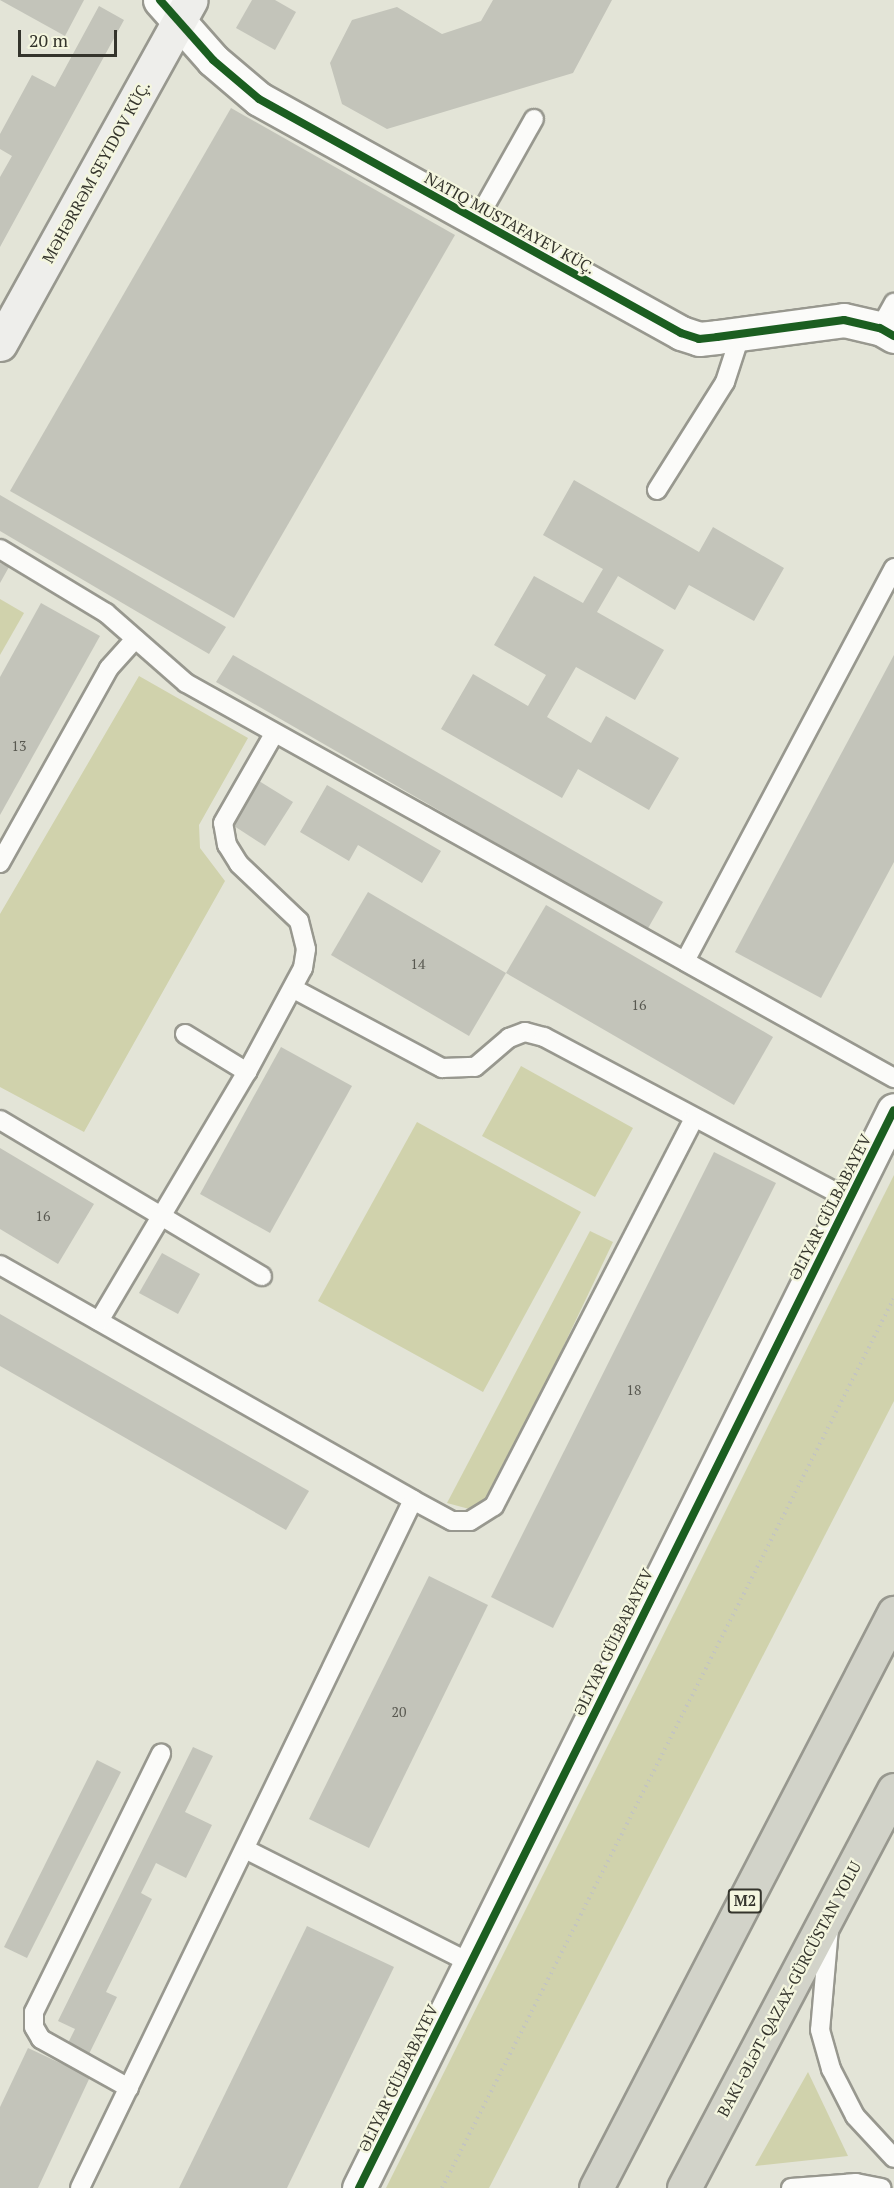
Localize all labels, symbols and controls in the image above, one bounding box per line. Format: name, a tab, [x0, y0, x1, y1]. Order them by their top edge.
scale bar	[21, 18, 120, 56]
text: 20 m	[29, 28, 68, 52]
street label: MƏHƏRRƏM SEYIDOV KÜÇ.	[38, 78, 154, 266]
street label: NATIQ MUSTAFAYEV KÜÇ.	[421, 168, 599, 278]
house number: 13	[12, 738, 26, 754]
house number: 14	[411, 956, 425, 972]
house number: 16	[632, 997, 646, 1013]
street label: ƏLIYAR GÜLBABAYEV	[785, 1131, 875, 1283]
house number: 16	[36, 1208, 50, 1224]
house number: 18	[627, 1382, 641, 1398]
street label: ƏLIYAR GÜLBABAYEV	[569, 1565, 657, 1719]
house number: 20	[392, 1704, 406, 1720]
street label: BAKI-ƏLƏT-QAZAX-GÜRCÜSTAN YOLU	[713, 1858, 865, 2120]
road number: M2	[727, 1889, 763, 1913]
street label: ƏLIYAR GÜLBABAYEV	[354, 2001, 442, 2155]

